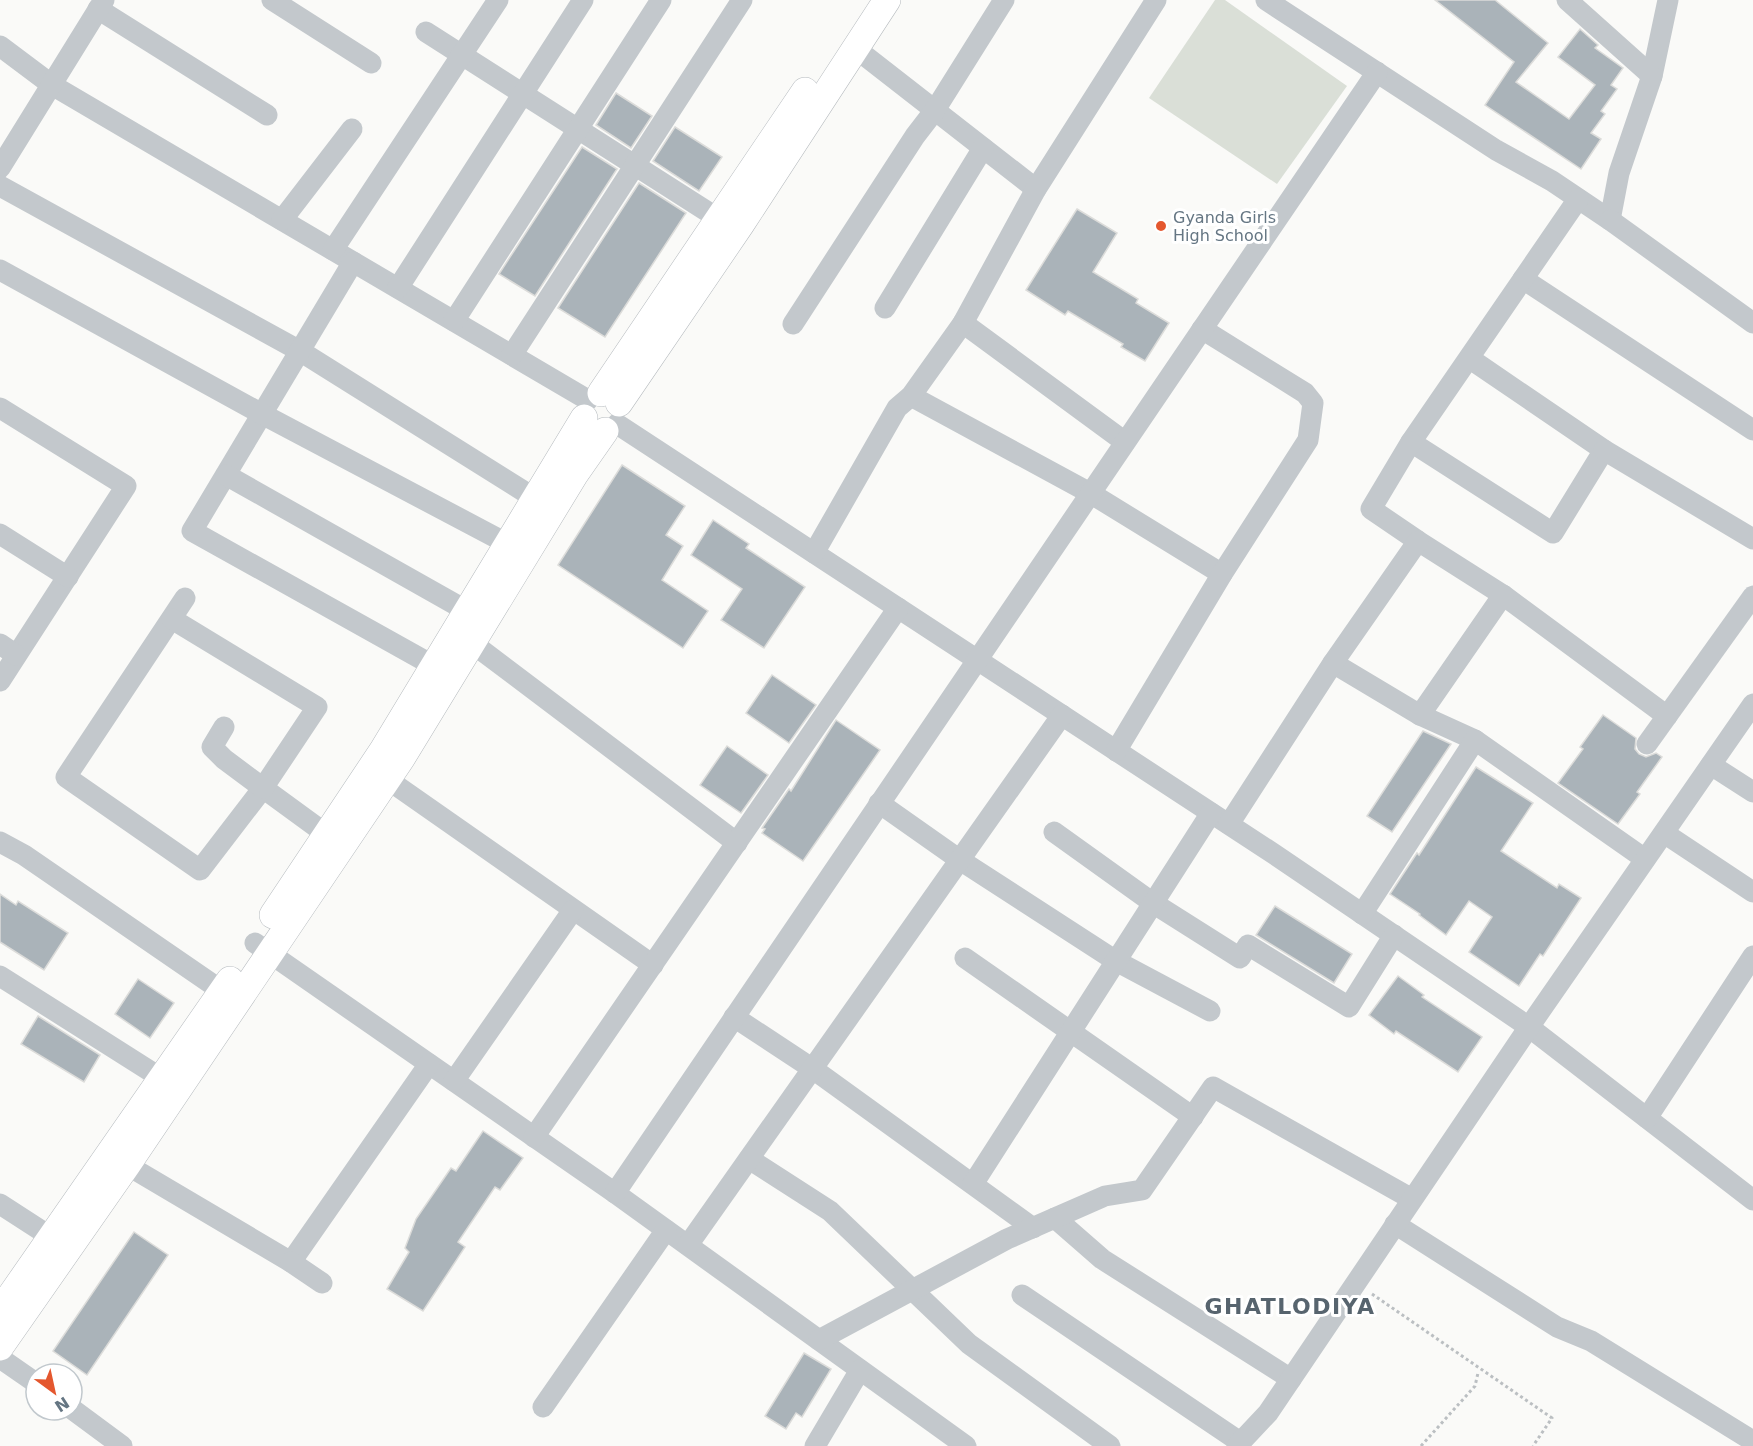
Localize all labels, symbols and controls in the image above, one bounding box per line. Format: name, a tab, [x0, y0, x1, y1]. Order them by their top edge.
place label: Gyanda Girls High School	[1173, 208, 1276, 245]
marker: Gyanda Girls High School	[1154, 219, 1168, 233]
district label: GHATLODIYA	[1204, 1294, 1376, 1319]
north arrow	[24, 1362, 84, 1422]
text: N	[51, 1393, 73, 1416]

